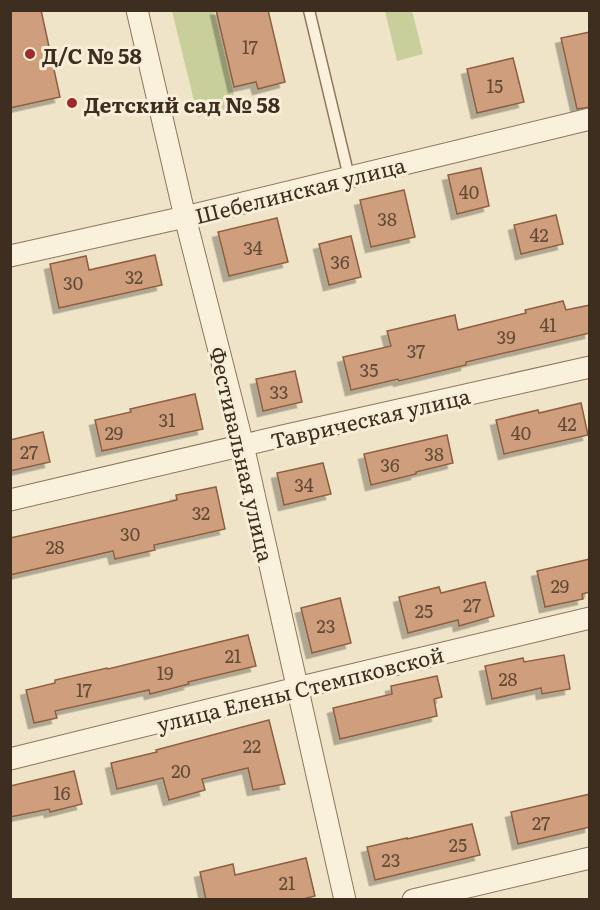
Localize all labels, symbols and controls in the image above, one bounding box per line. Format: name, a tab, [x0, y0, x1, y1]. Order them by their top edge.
house number: 17	[242, 33, 258, 60]
place label: Д/С № 58	[42, 39, 142, 70]
marker: Д/С № 58	[23, 47, 37, 61]
house number: 15	[487, 72, 503, 99]
place label: Детский сад № 58	[84, 88, 280, 119]
marker: Детский сад № 58	[65, 96, 79, 110]
street label: Шебелинская улица	[192, 148, 409, 230]
house number: 40	[459, 178, 479, 205]
house number: 38	[377, 205, 397, 232]
house number: 42	[529, 221, 549, 248]
house number: 34	[243, 234, 263, 261]
house number: 36	[330, 248, 350, 275]
house number: 32	[125, 263, 143, 290]
house number: 30	[63, 269, 83, 296]
house number: 41	[539, 311, 557, 338]
house number: 39	[496, 323, 516, 350]
house number: 37	[407, 337, 425, 364]
street label: Фестивальная улица	[203, 343, 283, 565]
house number: 35	[360, 356, 378, 383]
house number: 33	[270, 378, 288, 405]
street label: Таврическая улица	[267, 379, 474, 455]
house number: 31	[158, 406, 176, 433]
house number: 42	[557, 410, 577, 437]
house number: 29	[105, 419, 123, 446]
house number: 40	[511, 419, 531, 446]
house number: 27	[20, 438, 38, 465]
house number: 38	[424, 440, 444, 467]
house number: 36	[380, 451, 400, 478]
house number: 34	[294, 471, 314, 498]
house number: 32	[192, 499, 210, 526]
house number: 30	[120, 520, 140, 547]
house number: 28	[45, 533, 65, 560]
house number: 29	[551, 572, 569, 599]
house number: 27	[463, 591, 481, 618]
house number: 25	[415, 597, 433, 624]
house number: 23	[317, 612, 335, 639]
street label: улица Елены Стемпковской	[153, 637, 447, 739]
house number: 21	[225, 642, 241, 669]
house number: 19	[157, 659, 173, 686]
house number: 28	[498, 665, 518, 692]
house number: 17	[76, 676, 92, 703]
house number: 22	[243, 732, 261, 759]
house number: 20	[171, 757, 191, 784]
house number: 16	[54, 779, 71, 806]
house number: 27	[532, 809, 550, 836]
house number: 25	[449, 831, 467, 858]
house number: 23	[382, 846, 400, 873]
house number: 21	[279, 869, 295, 896]

